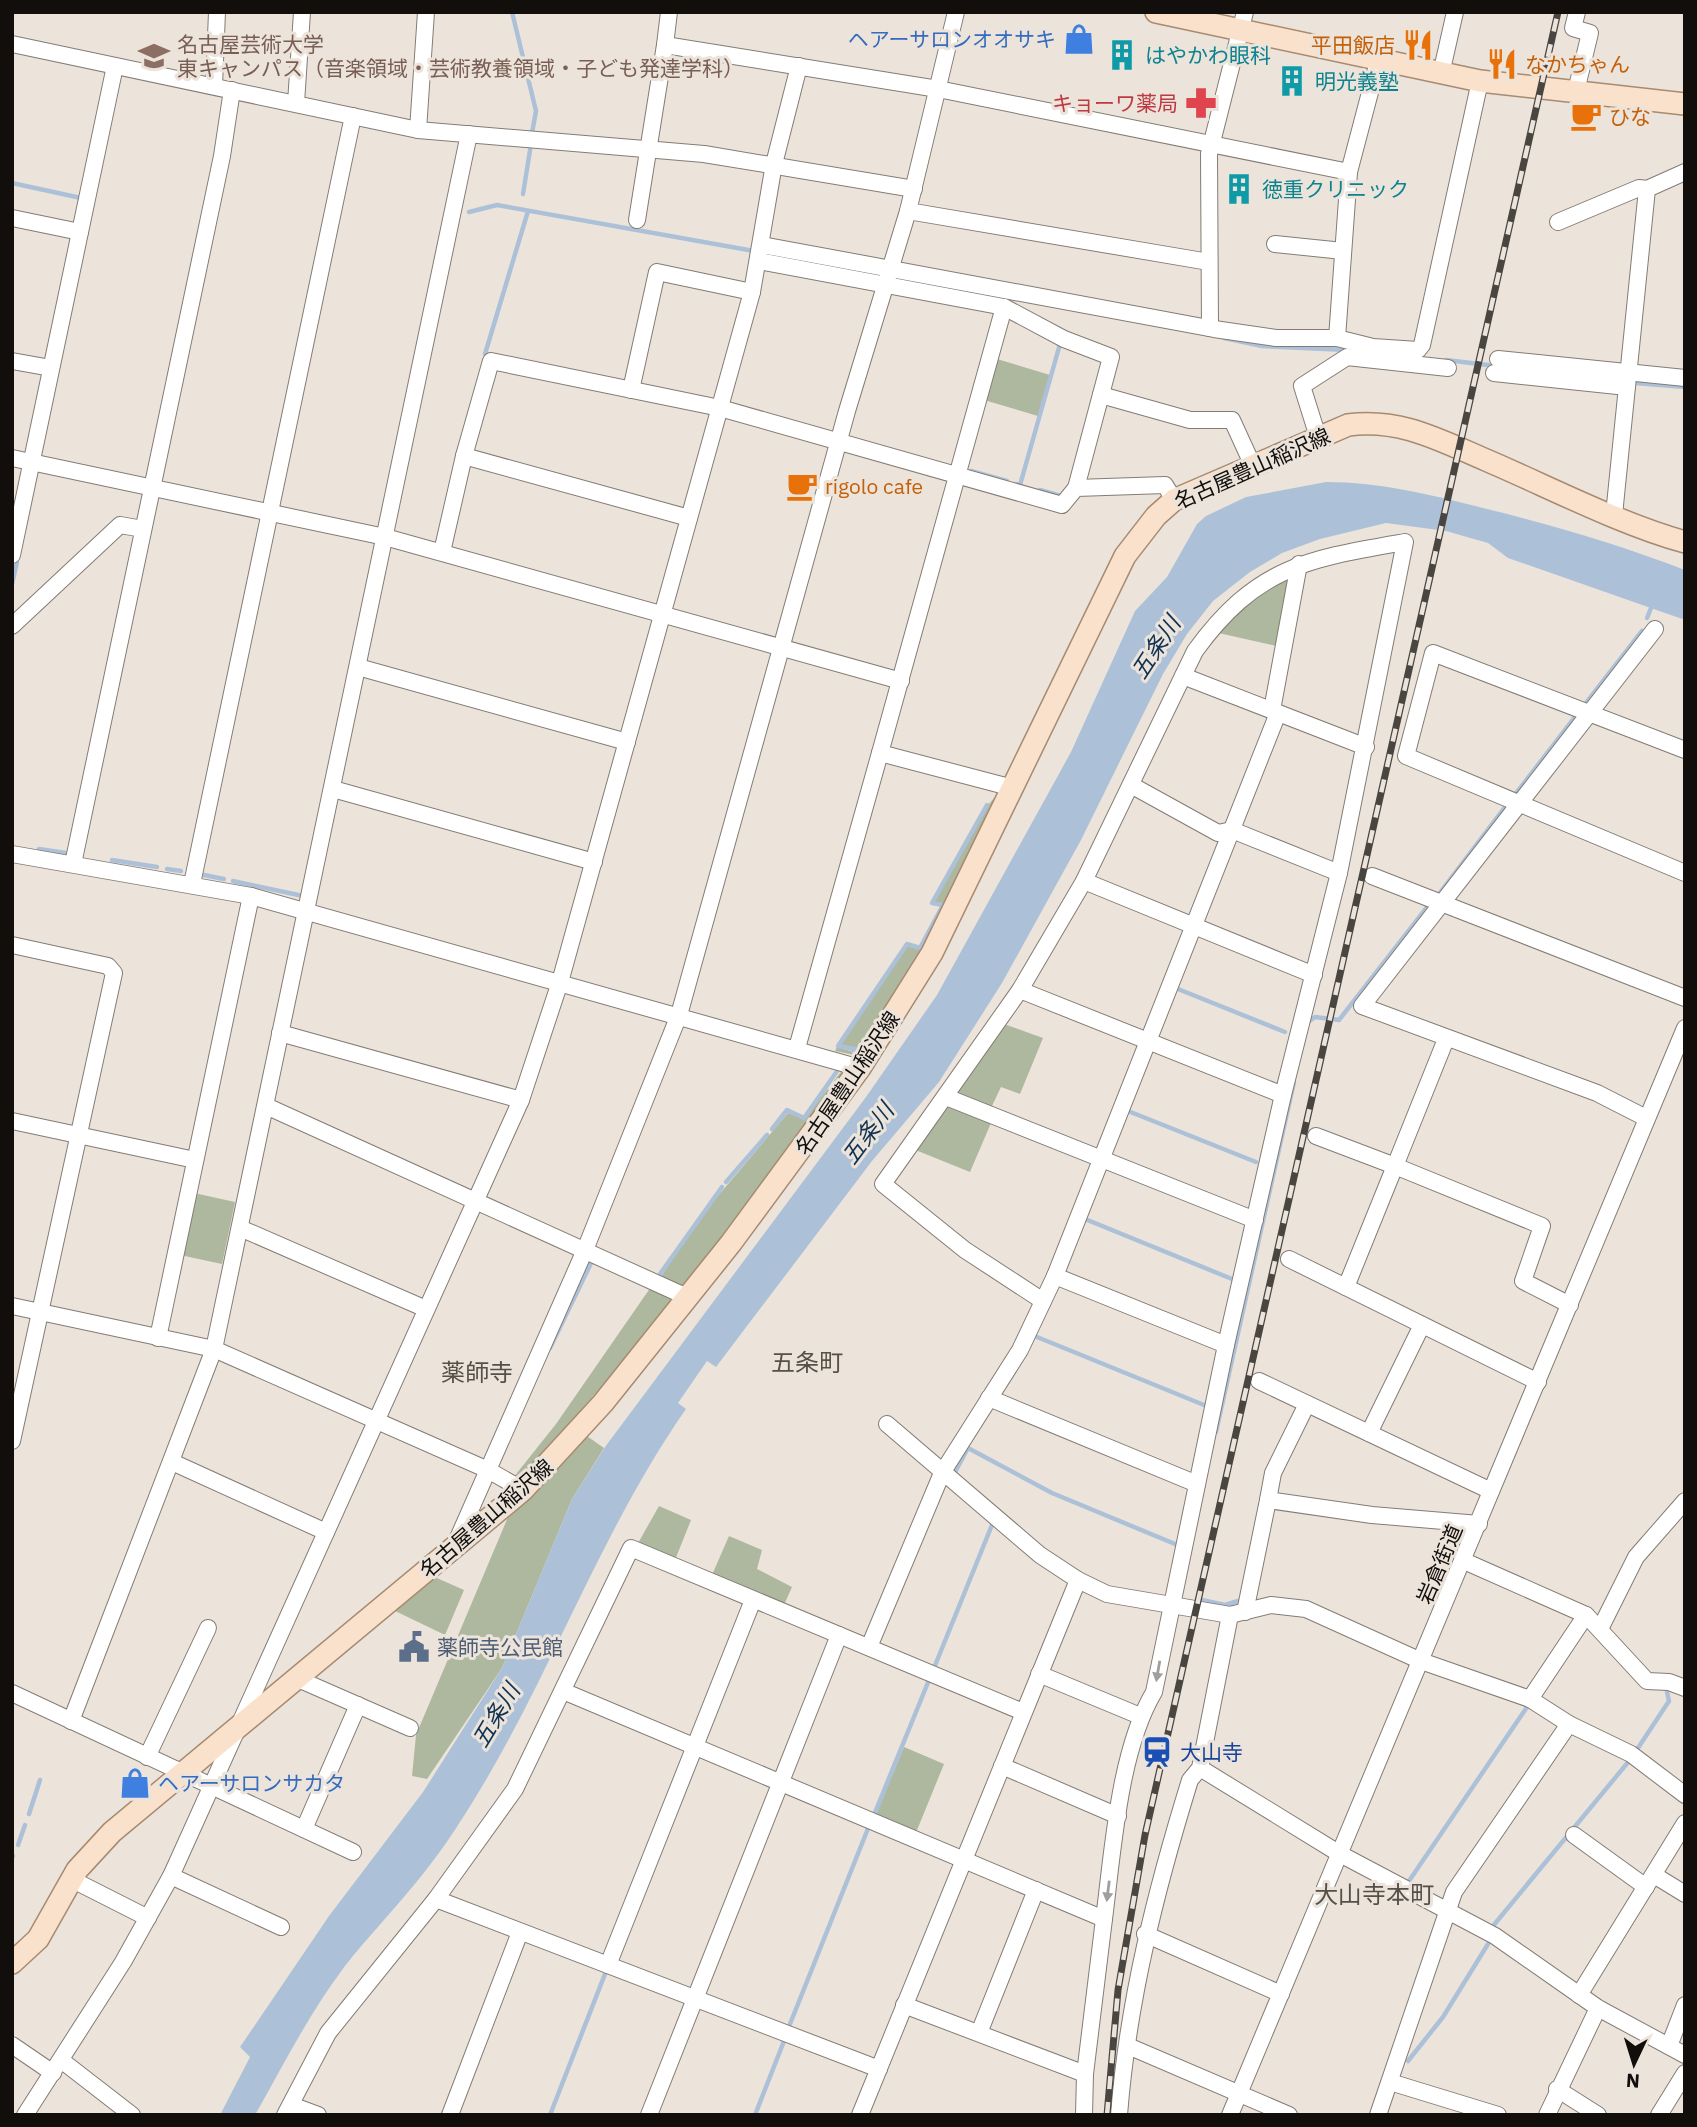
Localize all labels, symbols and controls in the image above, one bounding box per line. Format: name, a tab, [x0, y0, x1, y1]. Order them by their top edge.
shop icon: ヘアーサロンオオサキ	[1062, 22, 1096, 56]
place label: ヘアーサロンオオサキ	[848, 25, 1056, 53]
restaurant icon: 平田飯店	[1401, 28, 1435, 62]
place label: 名古屋芸術大学 東キャンパス（音楽領域・芸術教養領域・子ども発達学科）	[177, 30, 744, 82]
place label: 平田飯店	[1311, 31, 1395, 59]
building icon: はやかわ眼科	[1105, 38, 1139, 72]
school or university icon: 名古屋芸術大学 東キャンパス（音楽領域・芸術教養領域・子ども発達学科）	[137, 39, 171, 73]
place label: はやかわ眼科	[1145, 41, 1271, 69]
restaurant icon: なかちゃん	[1485, 47, 1519, 81]
place label: なかちゃん	[1525, 50, 1630, 78]
building icon: 明光義塾	[1275, 64, 1309, 98]
place label: 明光義塾	[1315, 67, 1399, 95]
pharmacy icon: キョーワ薬局	[1184, 86, 1218, 120]
place label: キョーワ薬局	[1052, 89, 1178, 117]
cafe icon: ひな	[1569, 99, 1603, 133]
place label: ひな	[1609, 102, 1651, 130]
building icon: 徳重クリニック	[1222, 172, 1256, 206]
place label: 徳重クリニック	[1262, 175, 1409, 203]
street label: 名古屋豊山稲沢線	[1170, 421, 1334, 515]
cafe icon: rigolo cafe	[785, 469, 819, 503]
place label: rigolo cafe	[825, 472, 923, 500]
water label: 五条川	[1124, 607, 1188, 684]
street label: 名古屋豊山稲沢線	[788, 1006, 906, 1160]
water label: 五条川	[834, 1094, 902, 1170]
district label: 五条町	[771, 1346, 843, 1378]
district label: 薬師寺	[441, 1356, 513, 1388]
street label: 名古屋豊山稲沢線	[413, 1452, 559, 1584]
street label: 岩倉街道	[1410, 1520, 1468, 1608]
public building icon: 薬師寺公民館	[397, 1630, 431, 1664]
place label: 薬師寺公民館	[437, 1633, 563, 1661]
one-way arrow	[1152, 1660, 1163, 1682]
water label: 五条川	[464, 1675, 527, 1752]
station icon: 大山寺	[1140, 1735, 1174, 1769]
place label: 大山寺	[1180, 1738, 1243, 1766]
shop icon: ヘアーサロンサカタ	[118, 1766, 152, 1800]
place label: ヘアーサロンサカタ	[158, 1769, 345, 1797]
district label: 大山寺本町	[1314, 1878, 1434, 1910]
one-way arrow	[1102, 1880, 1113, 1902]
north arrow	[1599, 2029, 1669, 2099]
text: N	[1625, 2069, 1641, 2093]

